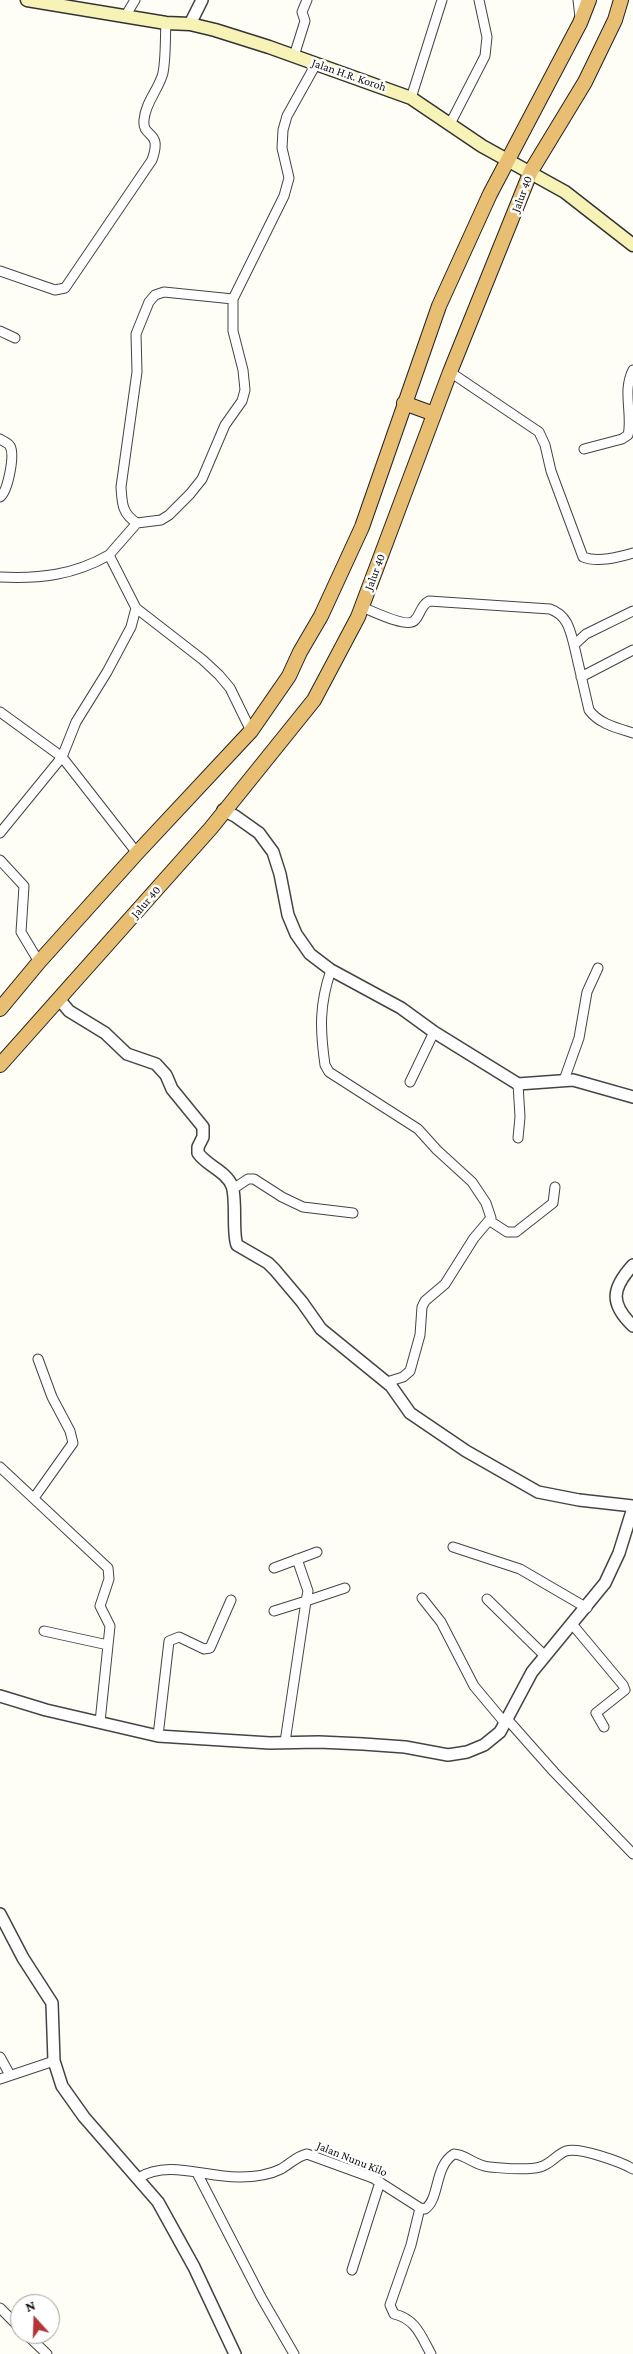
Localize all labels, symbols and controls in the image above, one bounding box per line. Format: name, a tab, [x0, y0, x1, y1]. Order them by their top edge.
street label: Jalan H.R. Koroh	[310, 56, 388, 94]
street label: Jalur 40	[508, 174, 536, 214]
street label: Jalur 40	[361, 552, 389, 592]
street label: Jalur 40	[128, 883, 164, 921]
street label: Jalan Nunu Kilo	[315, 2138, 389, 2180]
north arrow	[10, 2294, 60, 2344]
text: N	[23, 2297, 37, 2315]

